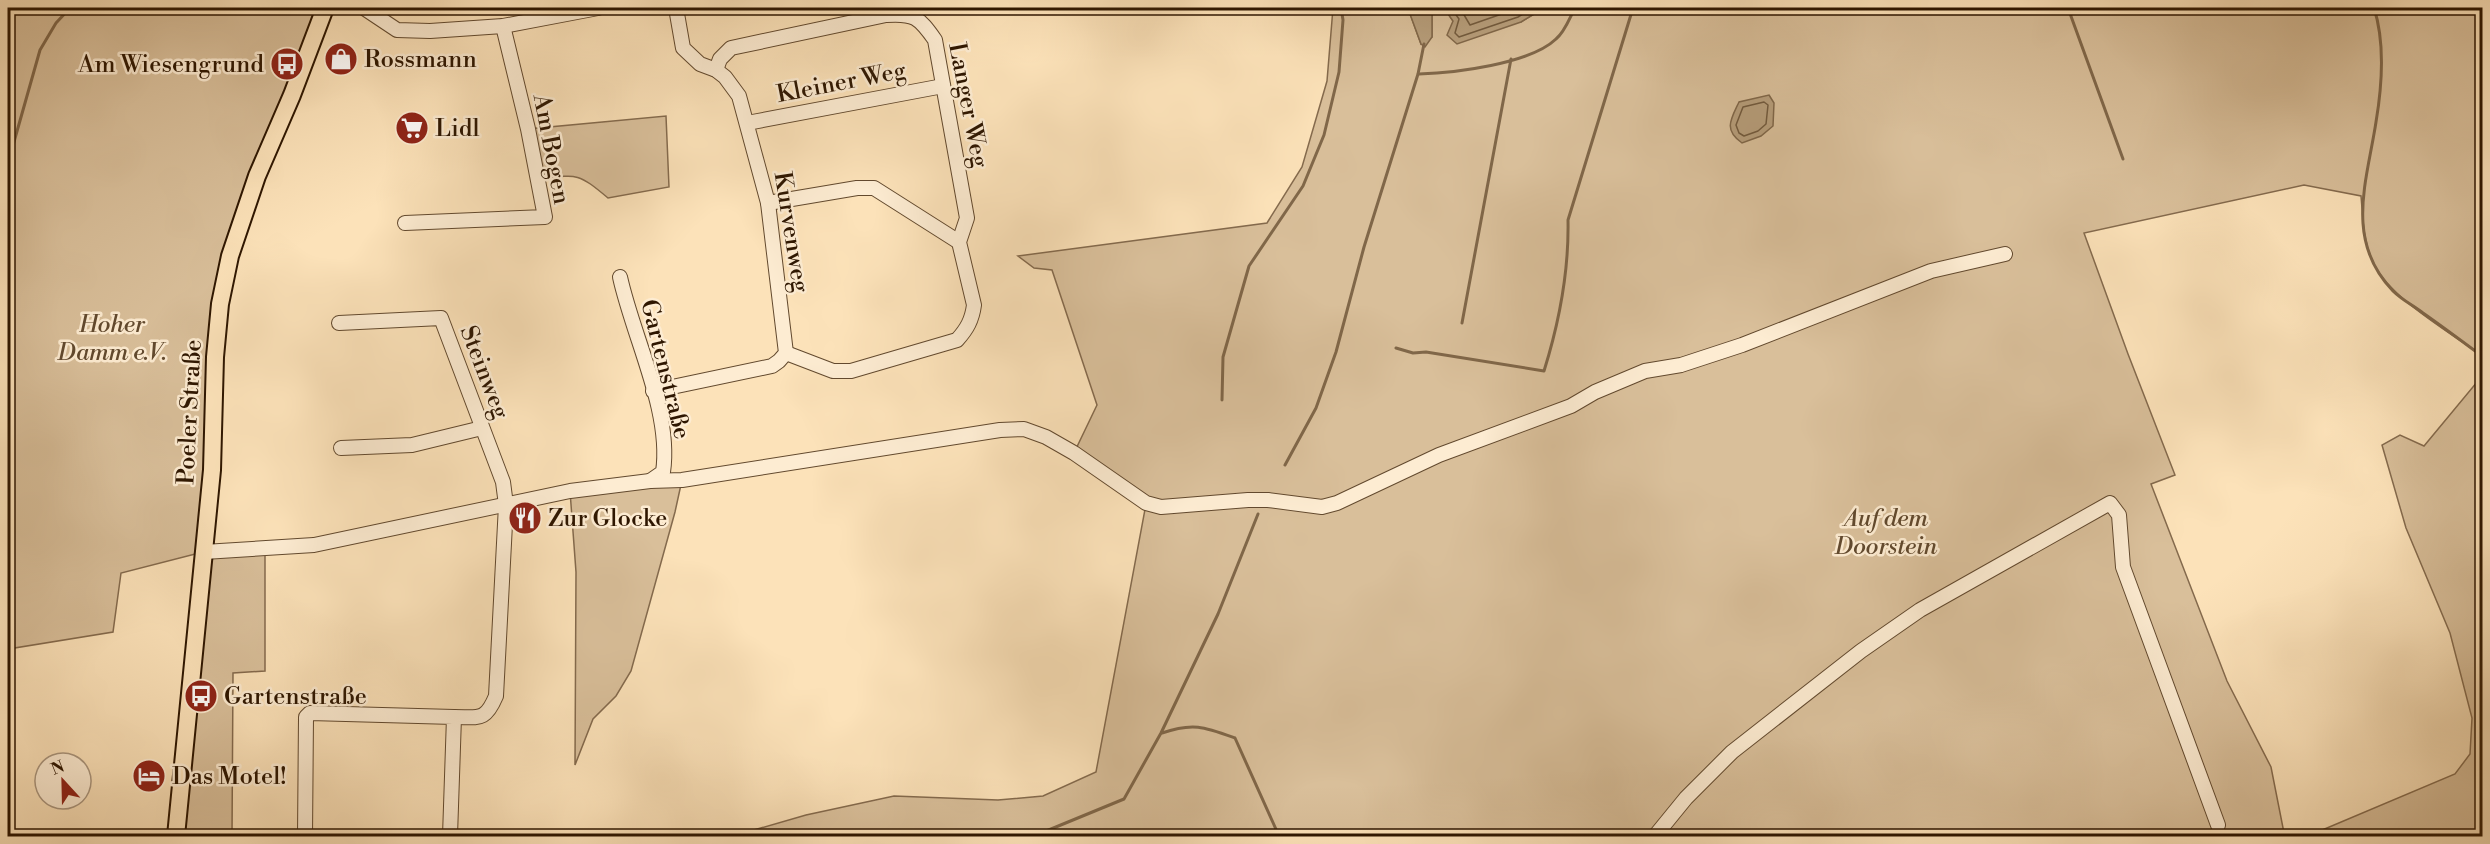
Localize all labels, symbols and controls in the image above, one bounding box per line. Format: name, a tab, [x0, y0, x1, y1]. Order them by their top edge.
street label: Langer Weg	[941, 40, 995, 171]
shop icon: Rossmann	[323, 41, 359, 77]
place label: Rossmann	[364, 45, 477, 75]
bus stop icon: Am Wiesengrund	[269, 46, 305, 82]
place label: Am Wiesengrund	[77, 50, 264, 80]
street label: Kleiner Weg	[774, 56, 909, 110]
street label: Am Bogen	[525, 91, 576, 207]
supermarket icon: Lidl	[394, 110, 430, 146]
place label: Lidl	[435, 114, 480, 144]
street label: Kurvenweg	[767, 170, 815, 295]
street label: Gartenstraße	[633, 296, 697, 442]
park label: Hoher Damm e.V.	[57, 310, 167, 368]
street label: Steinweg	[453, 322, 516, 424]
street label: Poeler Straße	[171, 339, 209, 485]
restaurant icon: Zur Glocke	[507, 500, 543, 536]
place label: Zur Glocke	[548, 504, 667, 534]
park label: Auf dem Doorstein	[1834, 504, 1938, 562]
bus stop icon: Gartenstraße	[183, 678, 219, 714]
place label: Gartenstraße	[224, 682, 367, 712]
north arrow	[33, 751, 93, 811]
text: N	[48, 756, 68, 780]
hotel icon: Das Motel!	[131, 758, 167, 794]
place label: Das Motel!	[172, 762, 286, 792]

